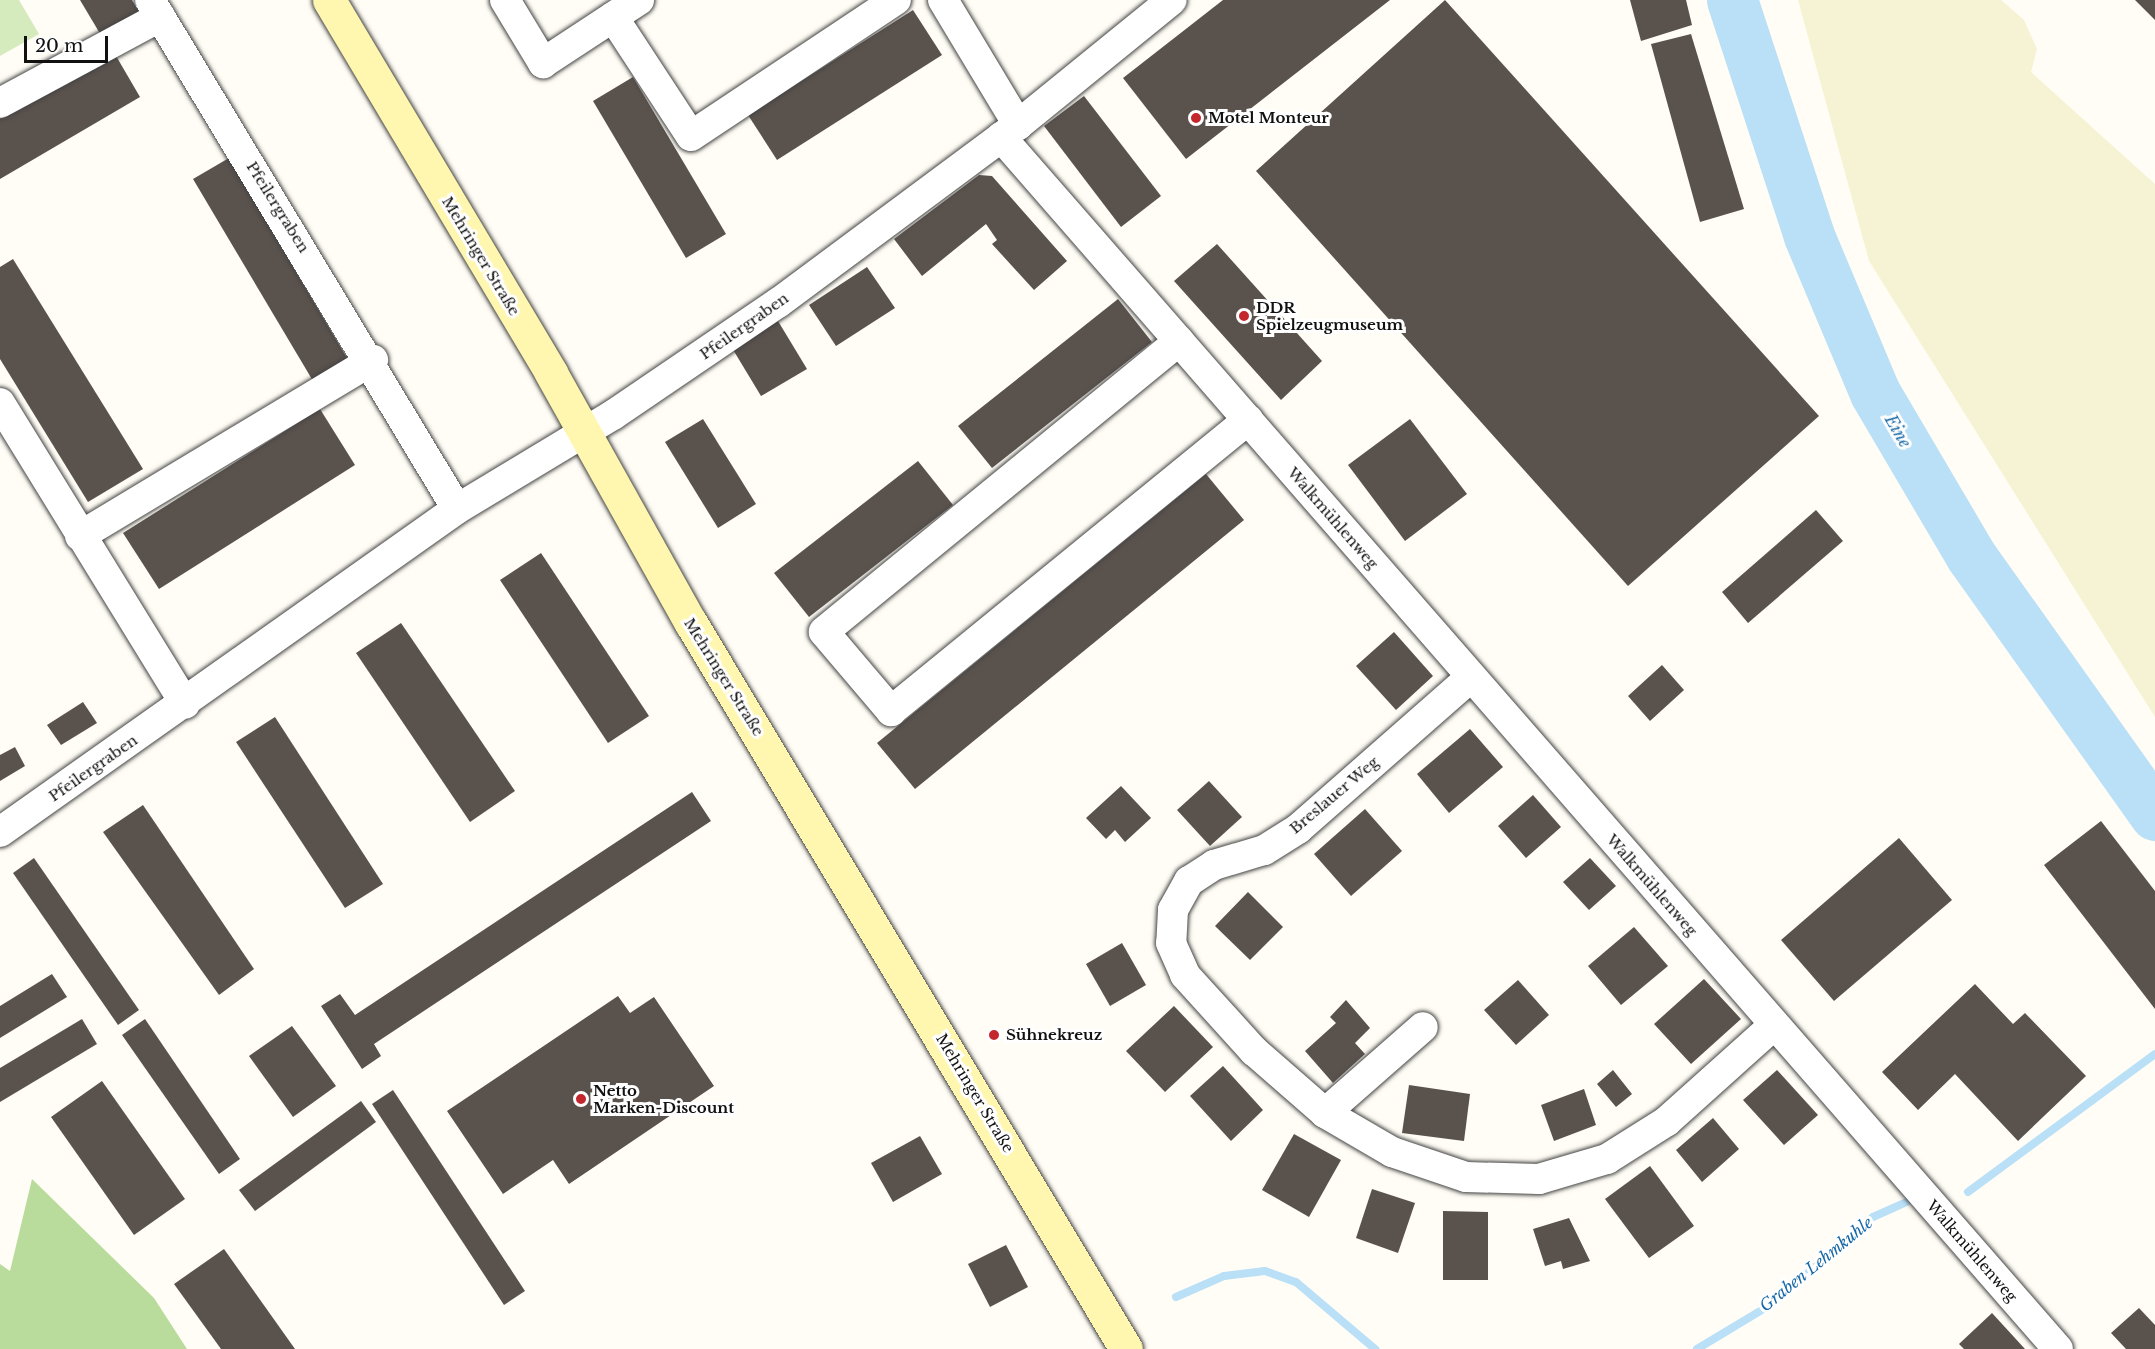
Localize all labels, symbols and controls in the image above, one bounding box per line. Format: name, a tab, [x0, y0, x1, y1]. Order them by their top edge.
scale bar	[27, 24, 111, 62]
text: 20 m	[35, 35, 83, 57]
place label: Motel Monteur	[1208, 109, 1329, 127]
marker: Motel Monteur	[1189, 111, 1203, 125]
street label: Pfeilergraben	[243, 158, 313, 256]
street label: Mehringer Straße	[438, 193, 524, 319]
street label: Pfeilergraben	[696, 289, 792, 363]
place label: DDR Spielzeugmuseum	[1256, 298, 1403, 333]
marker: DDR Spielzeugmuseum	[1237, 309, 1251, 323]
water label: Eine	[1881, 411, 1915, 451]
street label: Walkmühlenweg	[1284, 463, 1382, 573]
street label: Mehringer Straße	[680, 615, 768, 739]
street label: Pfeilergraben	[45, 731, 141, 805]
street label: Breslauer Weg	[1286, 752, 1382, 838]
street label: Walkmühlenweg	[1603, 830, 1701, 940]
place label: Sühnekreuz	[1006, 1026, 1102, 1044]
marker: Sühnekreuz	[987, 1028, 1001, 1042]
street label: Mehringer Straße	[932, 1030, 1018, 1156]
place label: Netto Marken-Discount	[593, 1081, 734, 1116]
marker: Netto Marken-Discount	[574, 1092, 588, 1106]
street label: Walkmühlenweg	[1923, 1196, 2021, 1306]
water label: Graben Lehmkuhle	[1756, 1212, 1876, 1316]

